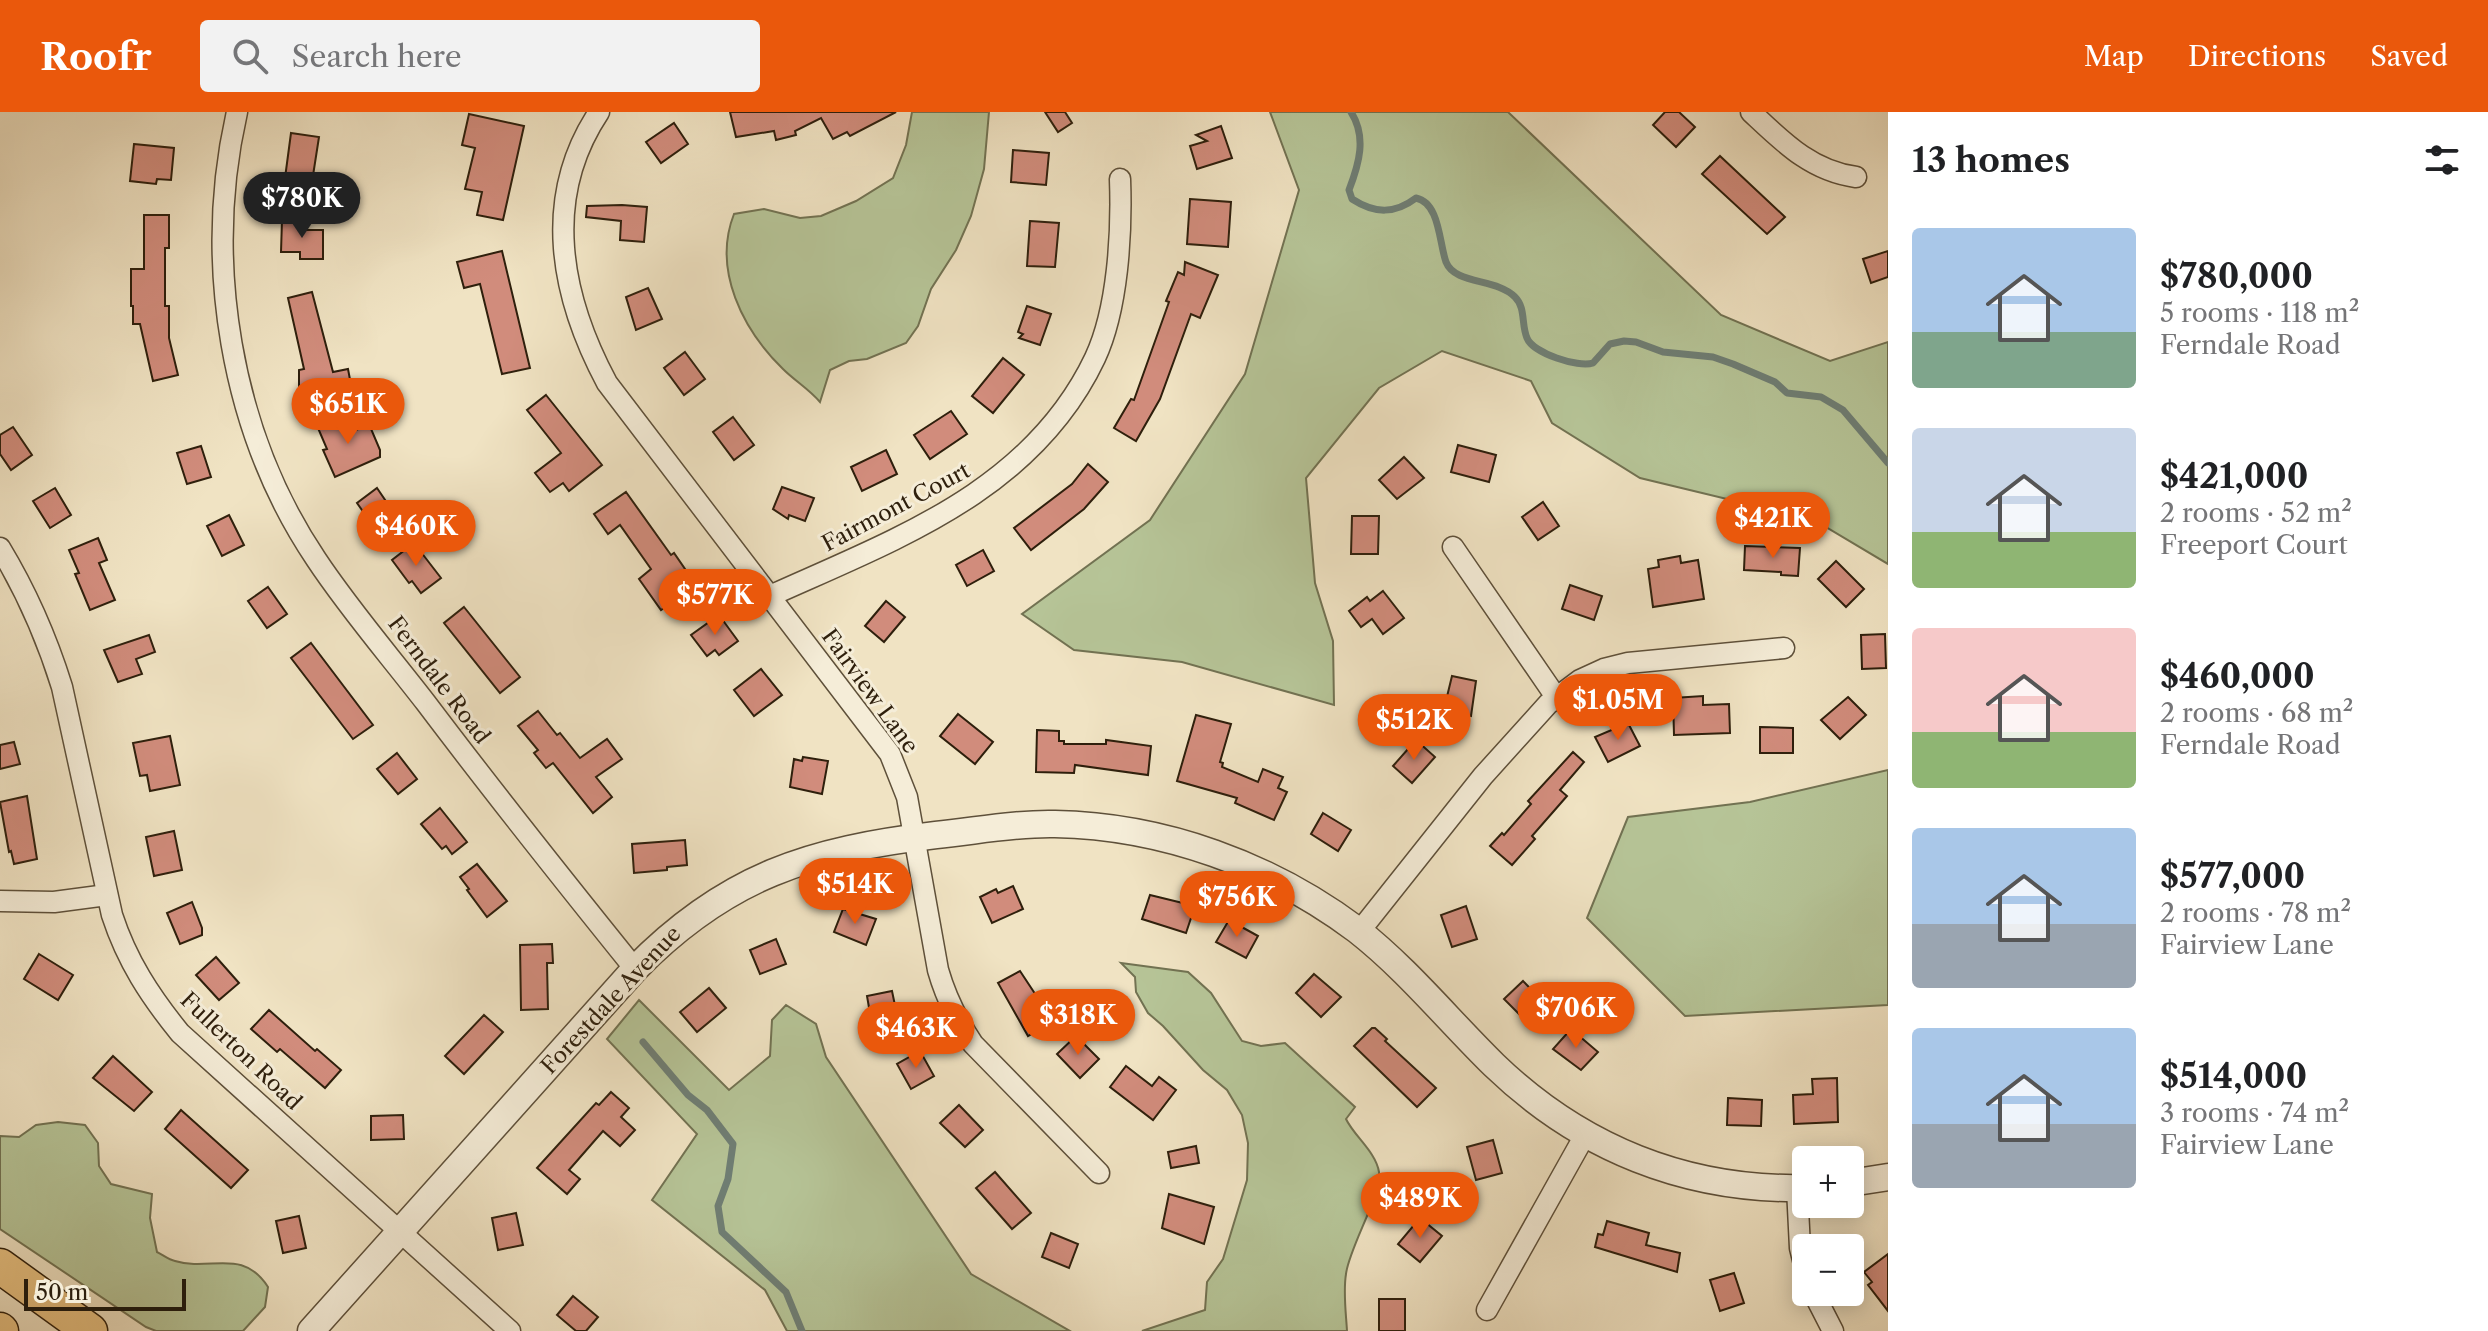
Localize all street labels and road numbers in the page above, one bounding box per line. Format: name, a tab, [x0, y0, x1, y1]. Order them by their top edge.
street label: Fairmont Court	[817, 457, 975, 557]
street label: Ferndale Road	[382, 611, 496, 749]
street label: Fairview Lane	[816, 624, 924, 758]
street label: Forestdale Avenue	[536, 920, 686, 1080]
street label: Fullerton Road	[175, 986, 307, 1116]

